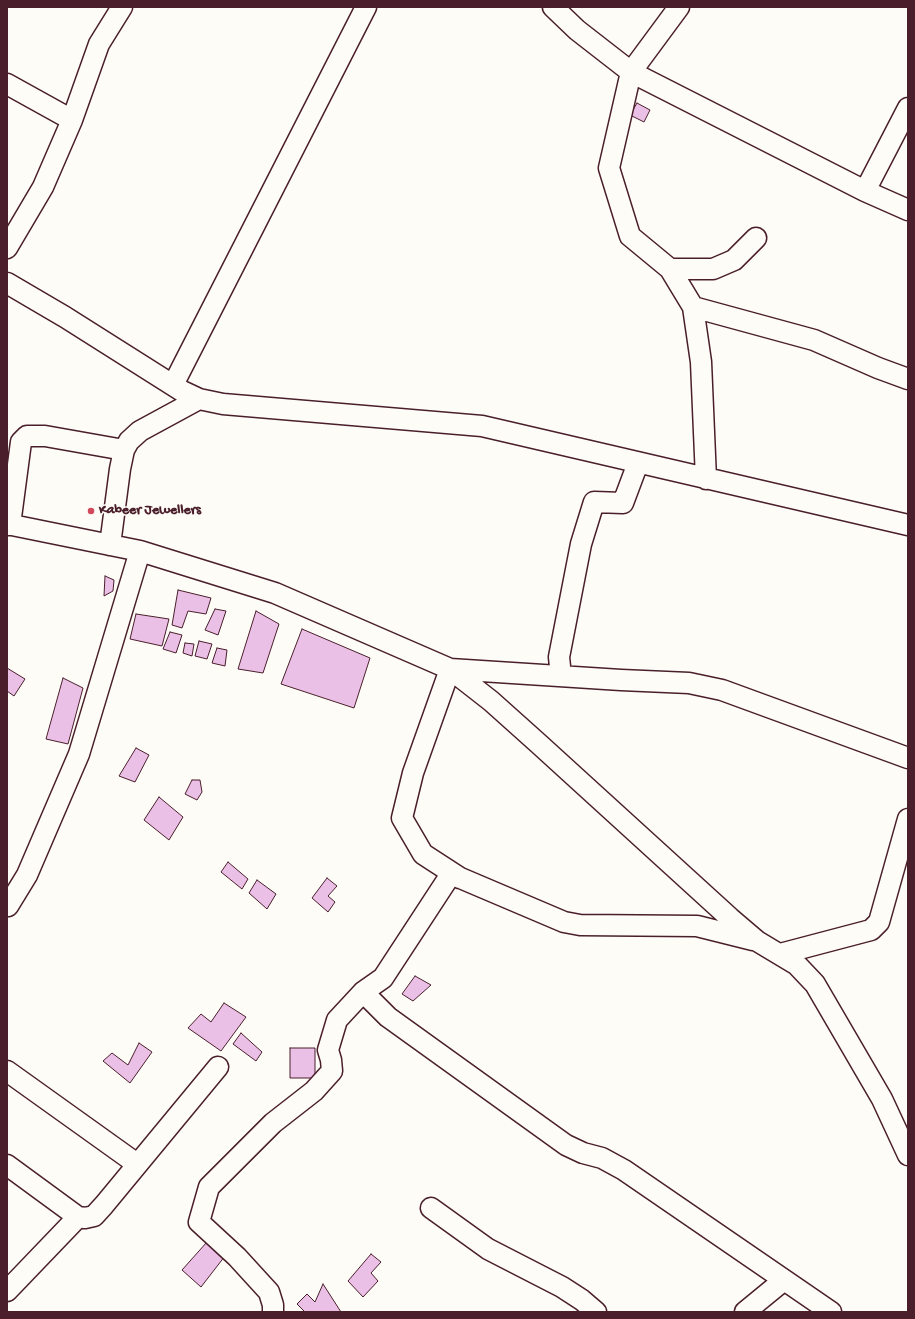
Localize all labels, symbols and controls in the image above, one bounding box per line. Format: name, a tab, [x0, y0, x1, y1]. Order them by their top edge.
place label: Kabeer Jewellers	[99, 503, 201, 519]
marker: Kabeer Jewellers	[86, 506, 96, 516]

